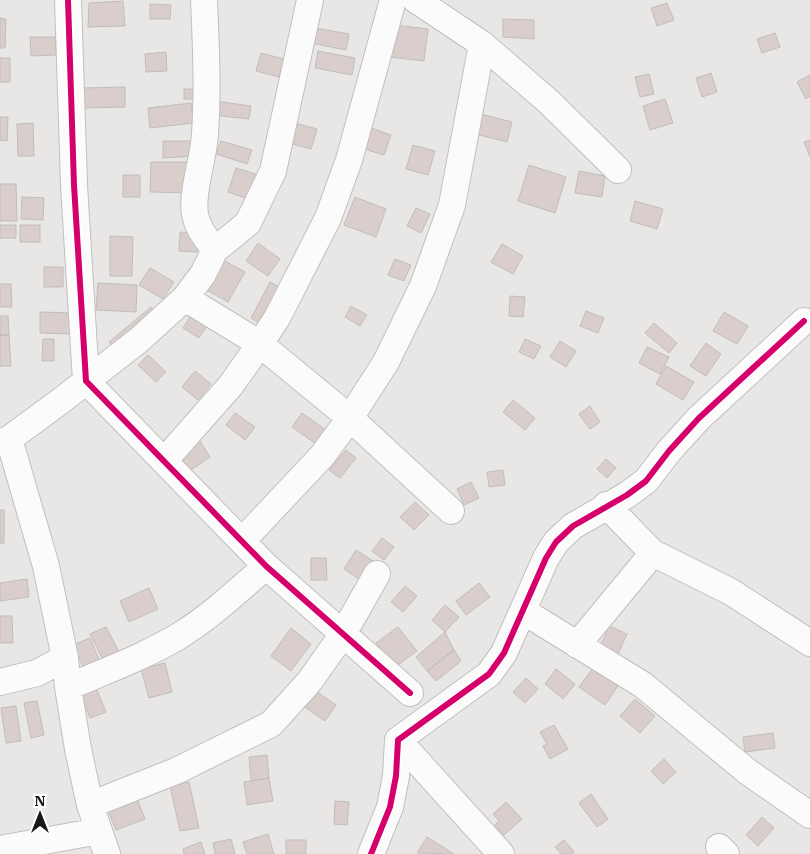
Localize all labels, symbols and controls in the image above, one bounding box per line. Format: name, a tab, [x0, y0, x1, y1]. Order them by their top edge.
north arrow	[15, 789, 65, 839]
text: N	[34, 792, 46, 810]

